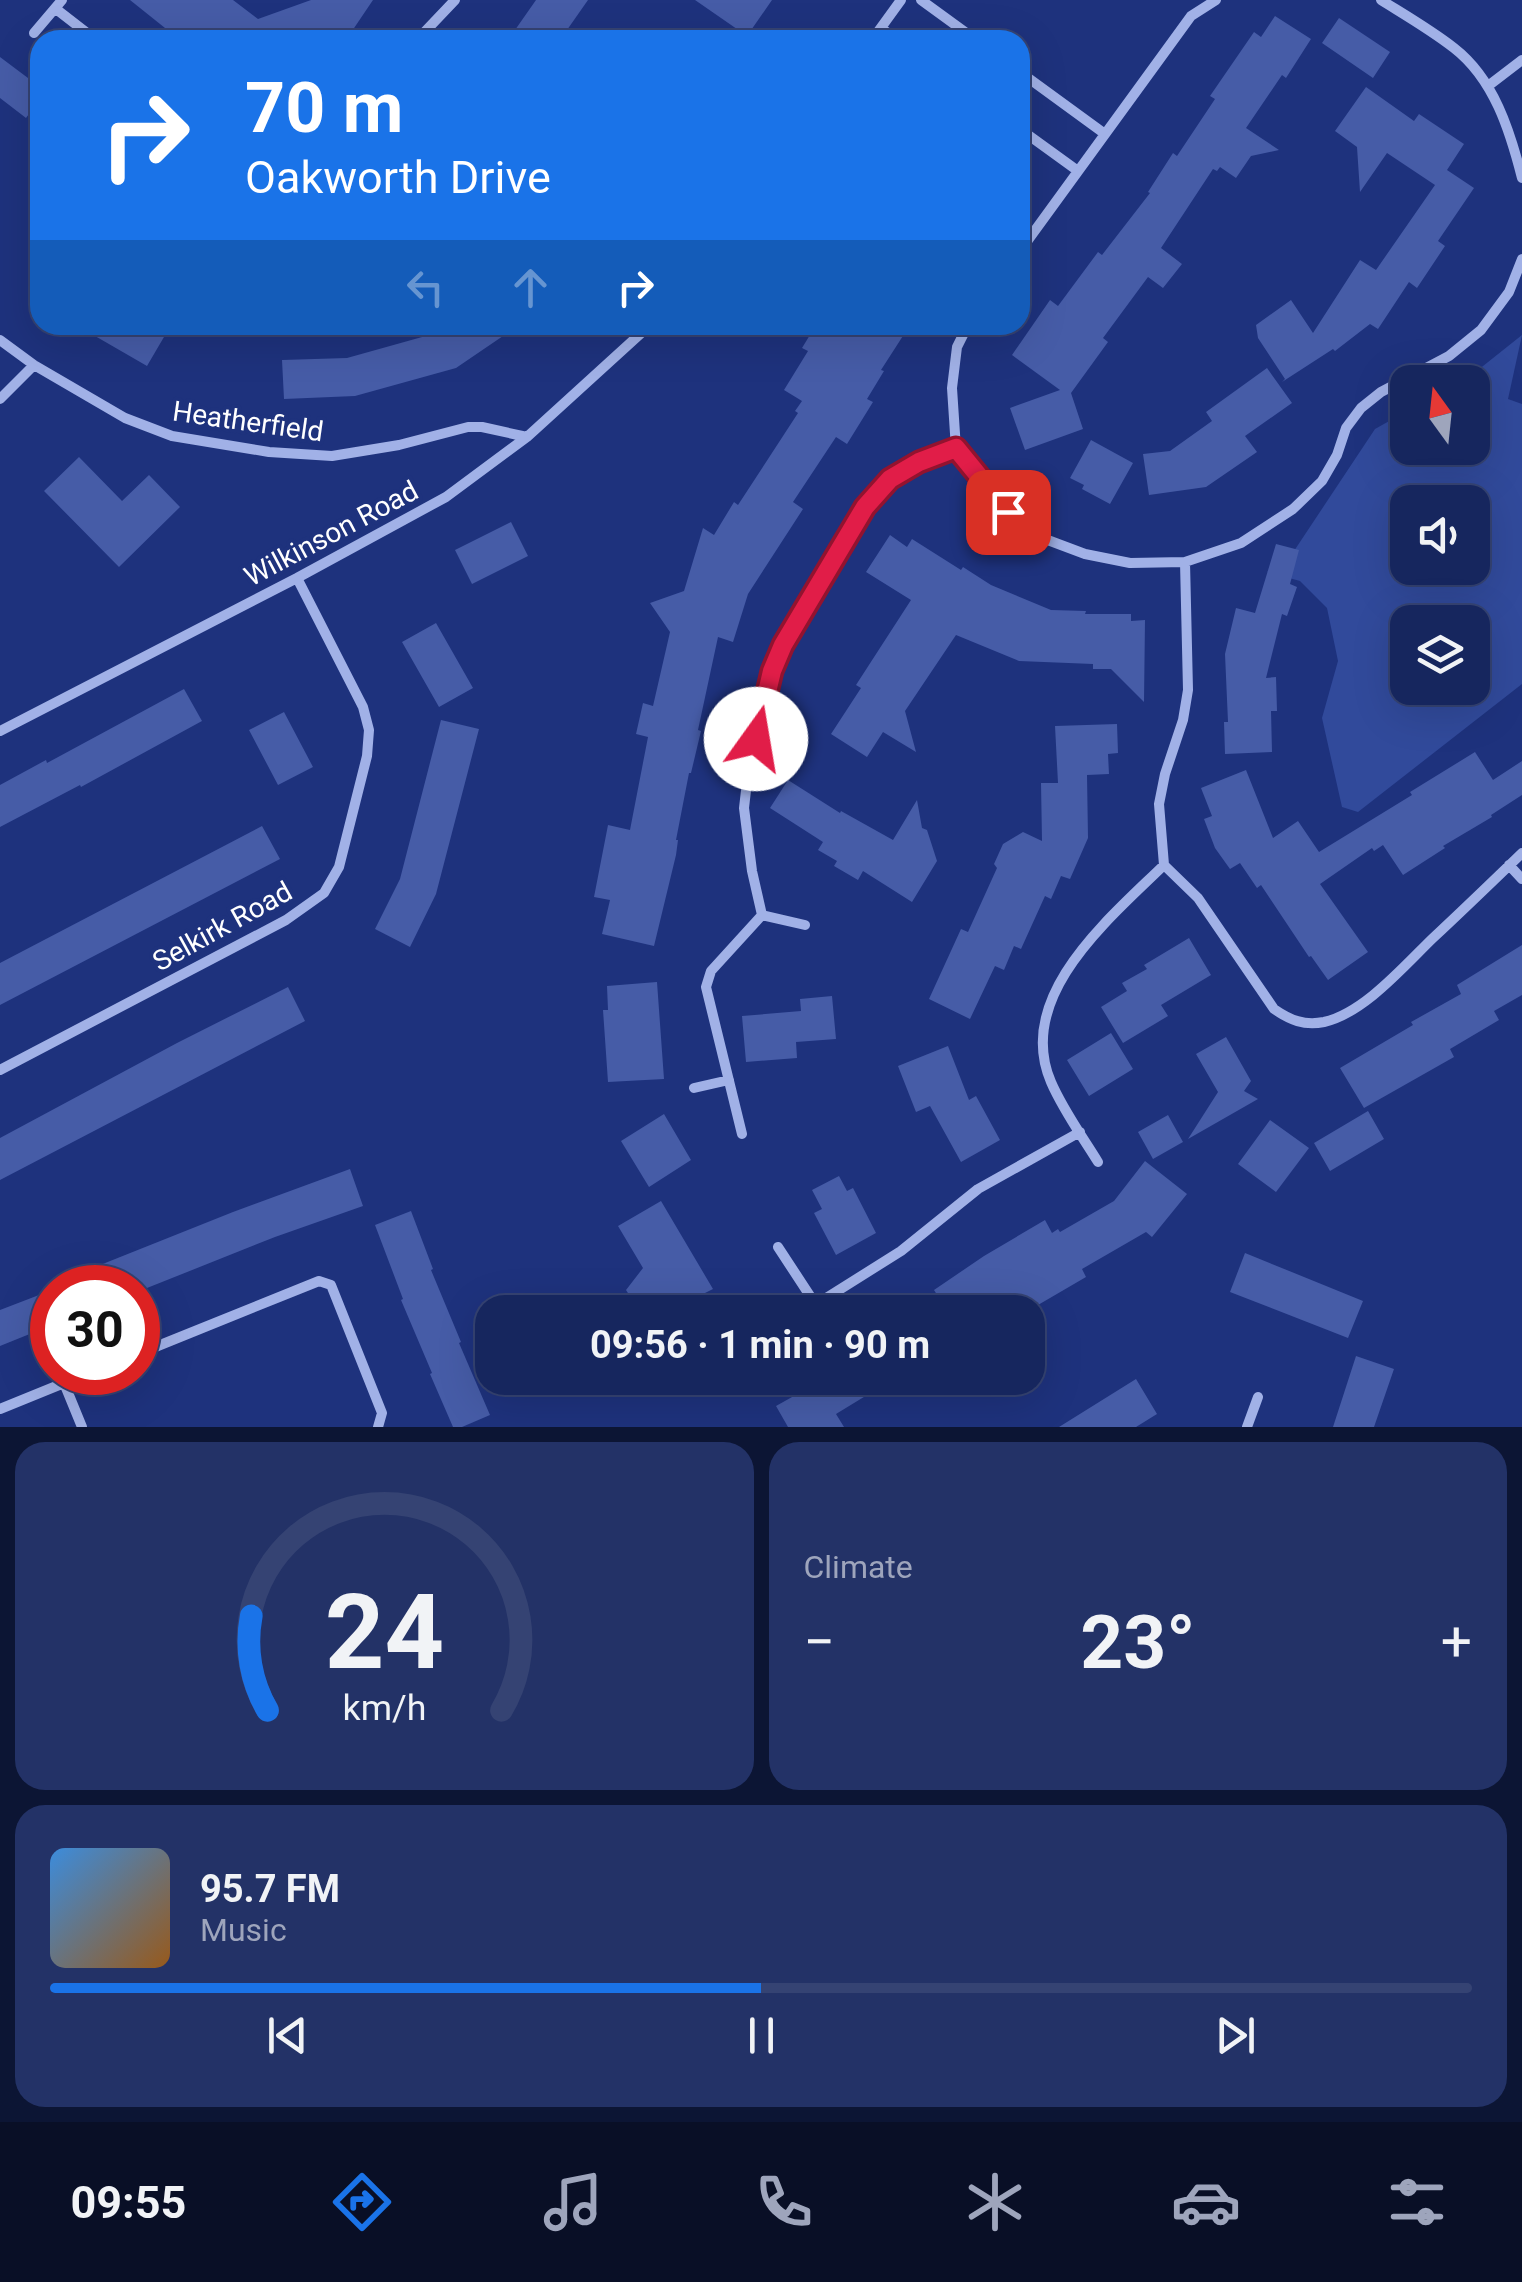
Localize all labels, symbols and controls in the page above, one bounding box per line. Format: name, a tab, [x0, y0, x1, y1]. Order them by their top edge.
text: 70 m	[245, 67, 403, 149]
icon: right	[80, 70, 210, 200]
text: Oakworth Drive	[245, 151, 551, 204]
icon: left	[398, 260, 453, 315]
icon: ahead	[503, 260, 558, 315]
icon: right	[608, 260, 663, 315]
north arrow	[1390, 365, 1490, 465]
map controls	[1390, 365, 1490, 705]
street label: Heatherfield	[170, 395, 325, 448]
pin	[966, 470, 1051, 555]
street label: Wilkinson Road	[239, 474, 424, 593]
icon: arrive	[981, 485, 1036, 540]
button: sound	[1390, 485, 1490, 585]
button: layers	[1390, 605, 1490, 705]
position arrow	[704, 687, 808, 791]
street label: Selkirk Road	[147, 875, 298, 978]
speed limit sign: 30	[30, 1265, 160, 1395]
text: 09:56 · 1 min · 90 m	[590, 1323, 930, 1367]
text: Climate	[804, 1548, 913, 1586]
text: 24	[325, 1572, 444, 1693]
text: 23°	[1080, 1598, 1196, 1686]
text: −	[804, 1610, 835, 1674]
text: +	[1441, 1610, 1472, 1674]
text: km/h	[342, 1687, 426, 1729]
text: 95.7 FM	[200, 1867, 340, 1911]
text: Music	[200, 1911, 287, 1949]
icon: previous	[260, 2008, 315, 2063]
icon: pause	[734, 2008, 789, 2063]
icon: next	[1208, 2008, 1263, 2063]
icon: directions	[327, 2167, 397, 2237]
icon: music	[538, 2167, 608, 2237]
icon: phone	[749, 2167, 819, 2237]
icon: climate	[960, 2167, 1030, 2237]
icon: car	[1171, 2167, 1241, 2237]
icon: filters	[1382, 2167, 1452, 2237]
text: 09:55	[70, 2176, 186, 2229]

